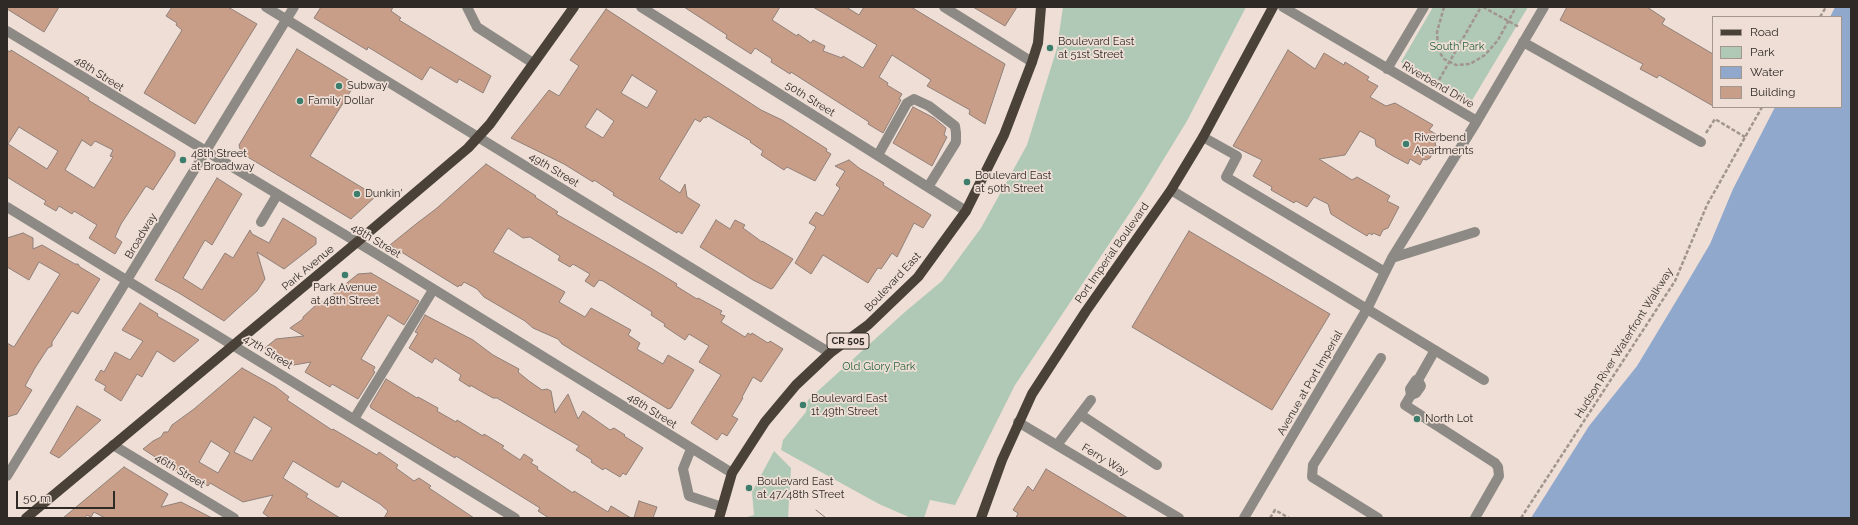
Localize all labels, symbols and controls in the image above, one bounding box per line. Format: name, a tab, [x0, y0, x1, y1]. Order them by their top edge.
legend	[1712, 16, 1842, 108]
text: Road	[1750, 25, 1779, 39]
place label: Boulevard East at 51st Street	[1058, 35, 1134, 61]
park label: South Park	[1429, 40, 1485, 54]
marker: Boulevard East at 51st Street	[1045, 43, 1055, 53]
text: Park	[1750, 45, 1775, 59]
street label: 48th Street	[72, 54, 126, 94]
street label: Riverbend Drive	[1400, 59, 1476, 111]
text: Water	[1750, 65, 1784, 79]
place label: Subway	[347, 79, 387, 93]
street label: 50th Street	[783, 79, 837, 119]
marker: Subway	[334, 81, 344, 91]
text: Building	[1750, 85, 1796, 99]
place label: Family Dollar	[308, 94, 374, 108]
marker: Family Dollar	[295, 96, 305, 106]
place label: Riverbend Apartments	[1414, 131, 1474, 157]
marker: Riverbend Apartments	[1401, 139, 1411, 149]
place label: 48th Street at Broadway	[191, 147, 254, 173]
street label: 49th Street	[527, 150, 581, 190]
marker: 48th Street at Broadway	[178, 155, 188, 165]
place label: Boulevard East at 50th Street	[975, 169, 1051, 195]
marker: Boulevard East at 50th Street	[962, 177, 972, 187]
place label: Dunkin'	[365, 187, 403, 201]
marker: Dunkin'	[352, 189, 362, 199]
street label: Port Imperial Boulevard	[1072, 200, 1152, 306]
street label: Broadway	[122, 211, 160, 261]
street label: 48th Street	[349, 221, 403, 261]
street label: Park Avenue	[279, 242, 337, 294]
street label: Boulevard East	[862, 250, 924, 314]
street label: Hudson River Waterfront Walkway	[1572, 265, 1676, 421]
marker: Park Avenue at 48th Street	[340, 270, 350, 280]
place label: Park Avenue at 48th Street	[311, 281, 379, 307]
street label: Avenue at Port Imperial	[1275, 328, 1345, 438]
street label: 47th Street	[241, 332, 295, 372]
road number: CR 505	[827, 333, 869, 349]
park label: Old Glory Park	[842, 360, 916, 374]
street label: 48th Street	[625, 391, 679, 431]
place label: Boulevard East 1t 49th Street	[811, 392, 887, 418]
marker: Boulevard East 1t 49th Street	[798, 400, 808, 410]
place label: North Lot	[1425, 412, 1473, 426]
marker: North Lot	[1412, 414, 1422, 424]
street label: Ferry Way	[1079, 441, 1131, 479]
street label: 46th Street	[153, 451, 207, 491]
place label: Boulevard East at 47/48th STreet	[757, 475, 844, 501]
scale bar	[18, 483, 117, 509]
marker: Boulevard East at 47/48th STreet	[744, 483, 754, 493]
text: 50 m	[23, 491, 51, 505]

